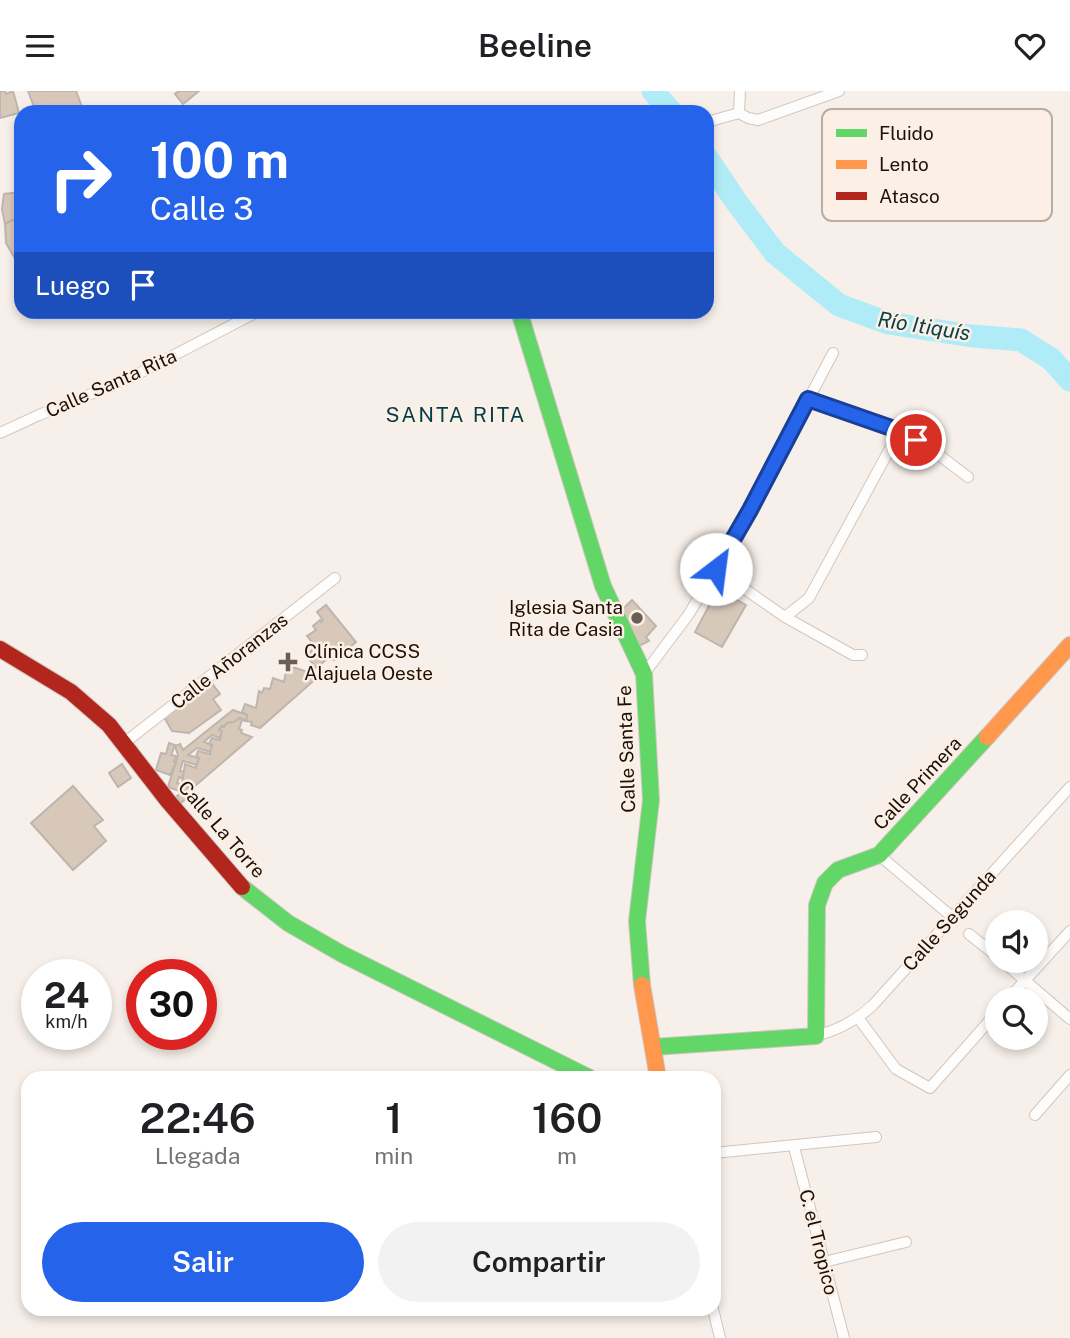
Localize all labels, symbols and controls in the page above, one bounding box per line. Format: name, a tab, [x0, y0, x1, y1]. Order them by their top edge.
icon: menu	[21, 27, 59, 65]
text: Beeline	[478, 27, 592, 64]
icon: heart	[1011, 27, 1049, 65]
legend	[822, 109, 1052, 221]
text: Fluido	[879, 122, 934, 144]
text: 100 m	[150, 131, 289, 189]
icon: right	[35, 133, 126, 224]
text: Lento	[879, 153, 929, 175]
text: Atasco	[879, 185, 940, 207]
text: Calle 3	[150, 190, 253, 227]
icon: arrive	[124, 266, 162, 304]
text: Luego	[35, 270, 110, 301]
water label: Río Itiquís	[876, 306, 972, 346]
street label: Calle Santa Rita	[42, 344, 180, 422]
district label: SANTA RITA	[386, 402, 526, 427]
pin	[886, 410, 946, 470]
icon: arrive	[897, 421, 935, 459]
position arrow	[679, 532, 753, 606]
place label: Iglesia Santa Rita de Casia	[509, 596, 623, 640]
street label: Calle Añoranzas	[166, 608, 292, 714]
marker: Iglesia Santa Rita de Casia	[629, 610, 645, 626]
place label: Clínica CCSS Alajuela Oeste	[304, 640, 433, 684]
marker: Clínica CCSS Alajuela Oeste	[278, 652, 298, 672]
street label: Calle Santa Fe	[613, 685, 639, 813]
street label: Calle Primera	[869, 732, 965, 834]
street label: Calle La Torre	[174, 776, 270, 882]
street label: Calle Segunda	[898, 865, 1000, 975]
map controls	[985, 910, 1048, 1050]
button: sound	[985, 910, 1048, 973]
speed limit sign: 30	[126, 959, 217, 1050]
text: 24	[44, 975, 89, 1016]
button: search	[985, 987, 1048, 1050]
text: km/h	[45, 1011, 88, 1032]
text: 22:46	[139, 1093, 256, 1142]
text: 1	[385, 1093, 402, 1142]
text: 160	[532, 1093, 602, 1142]
text: Llegada	[155, 1142, 240, 1169]
text: min	[374, 1142, 413, 1169]
text: m	[557, 1142, 577, 1169]
street label: C. el Tropico	[795, 1187, 843, 1297]
button: Salir	[42, 1222, 364, 1302]
button: Compartir	[378, 1222, 700, 1302]

